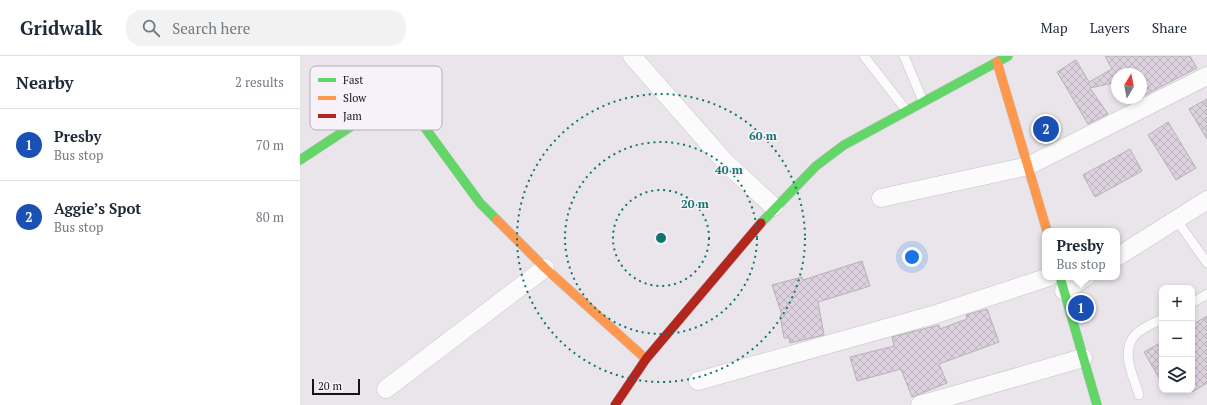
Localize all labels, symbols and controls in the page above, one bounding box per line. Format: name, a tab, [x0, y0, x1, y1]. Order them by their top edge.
search box	[126, 10, 406, 46]
text: Gridwalk	[20, 15, 102, 40]
icon: search	[140, 17, 162, 39]
text: Search here	[172, 18, 250, 38]
text: Map	[1041, 18, 1068, 37]
text: Layers	[1090, 18, 1130, 37]
text: Share	[1152, 18, 1187, 37]
legend	[310, 66, 442, 130]
north arrow	[1111, 68, 1147, 104]
text: Nearby	[16, 71, 74, 94]
text: 2 results	[235, 73, 284, 91]
text: Fast	[343, 73, 363, 87]
text: Slow	[343, 91, 367, 105]
text: Jam	[343, 109, 362, 123]
pin: 2	[1033, 114, 1059, 144]
text: Presby	[54, 126, 101, 146]
text: 60 m	[749, 128, 777, 143]
text: 1	[25, 136, 33, 154]
text: 70 m	[256, 136, 284, 154]
text: Bus stop	[54, 146, 103, 164]
text: 40 m	[715, 162, 743, 177]
text: 20 m	[681, 196, 709, 211]
text: Aggie’s Spot	[54, 198, 141, 218]
text: 2	[25, 208, 33, 226]
text: 80 m	[256, 208, 284, 226]
text: Bus stop	[54, 218, 103, 236]
popup	[1042, 228, 1120, 280]
centre of rings	[654, 231, 668, 245]
text: Presby	[1056, 235, 1104, 255]
your location	[902, 247, 922, 267]
text: Bus stop	[1056, 255, 1106, 273]
map controls	[1159, 285, 1195, 393]
button: +	[1159, 285, 1195, 321]
pin: 1	[1068, 293, 1094, 323]
button: −	[1159, 321, 1195, 357]
button: layers	[1159, 357, 1195, 393]
scale bar	[312, 377, 360, 396]
text: 20 m	[318, 379, 342, 393]

